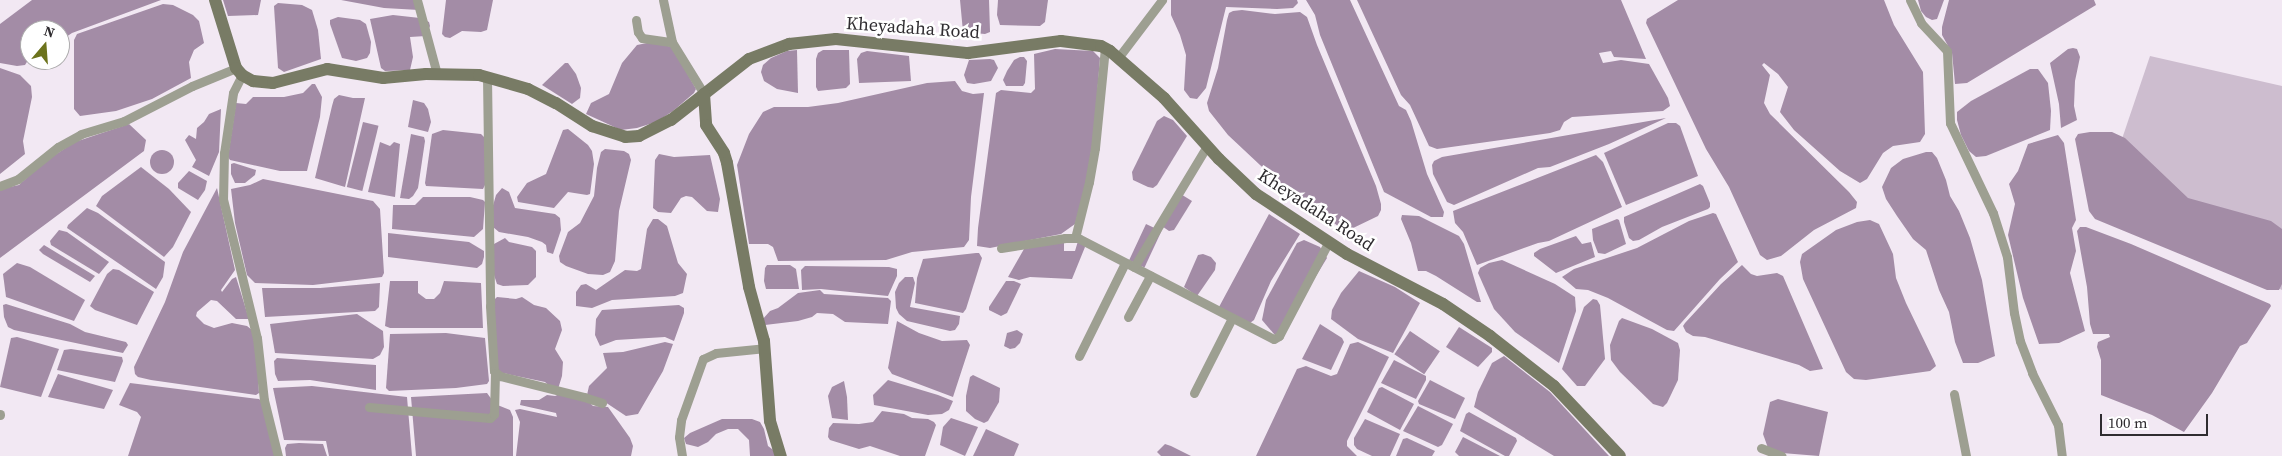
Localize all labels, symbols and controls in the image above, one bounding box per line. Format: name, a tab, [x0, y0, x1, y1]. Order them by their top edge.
street label: Kheyadaha Road	[845, 13, 981, 43]
north arrow	[20, 20, 70, 70]
text: N	[41, 21, 57, 43]
street label: Kheyadaha Road	[1254, 164, 1378, 256]
scale bar	[2102, 404, 2210, 436]
text: 100 m	[2108, 412, 2148, 433]

